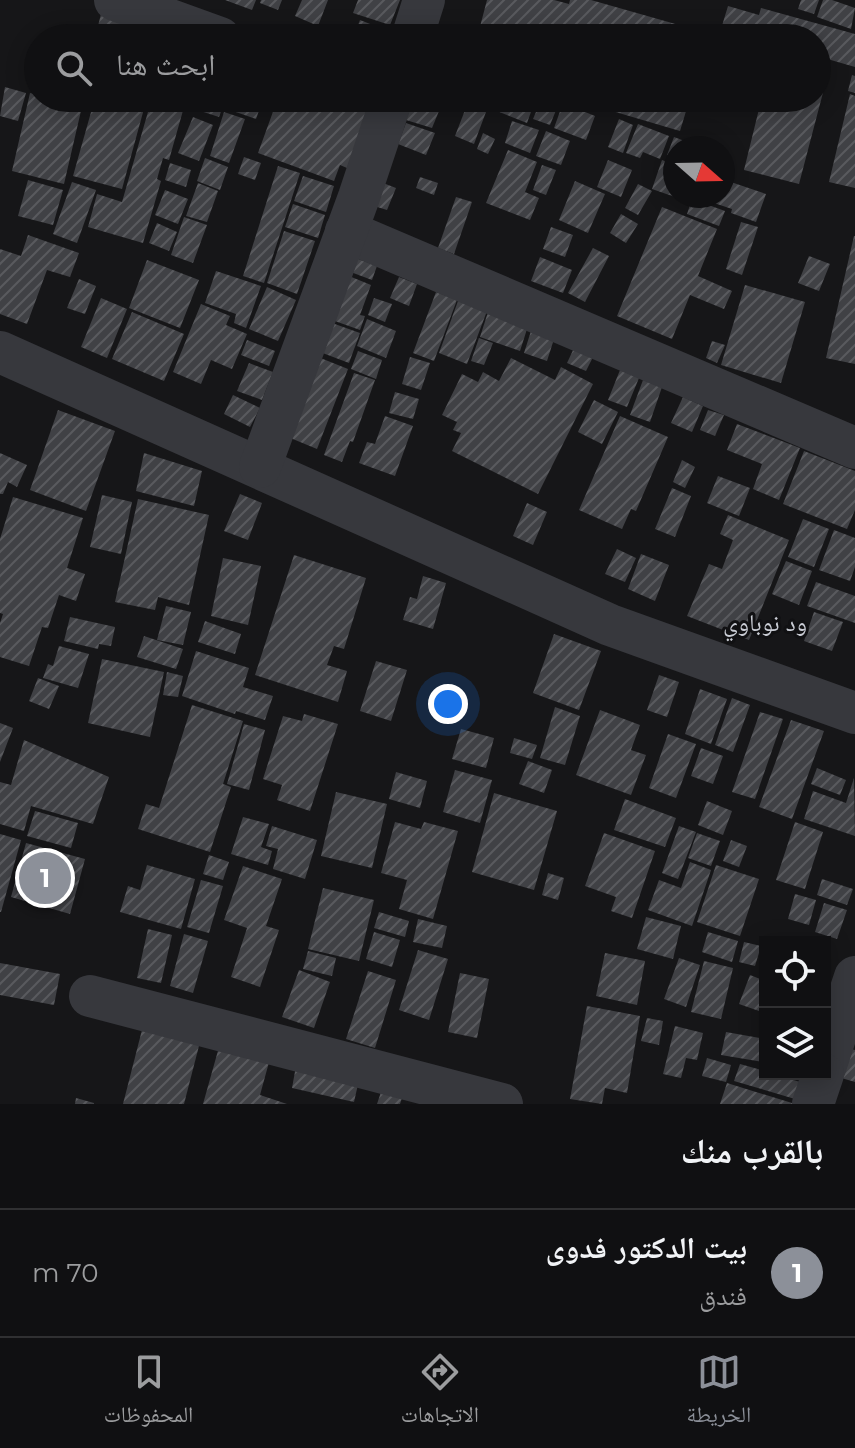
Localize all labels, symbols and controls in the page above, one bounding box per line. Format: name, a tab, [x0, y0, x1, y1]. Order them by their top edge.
search box	[24, 24, 831, 112]
icon: search	[52, 46, 96, 90]
text: ابحث هنا	[116, 46, 215, 83]
north arrow	[663, 136, 735, 208]
district label: ود نوباوي	[723, 608, 807, 642]
your location	[428, 684, 468, 724]
pin: 1	[19, 848, 71, 908]
map controls	[759, 936, 831, 1080]
button: locate	[759, 936, 831, 1008]
button: layers	[759, 1008, 831, 1080]
text: بالقرب منك	[681, 1130, 823, 1172]
text: بيت الدكتور فدوى	[545, 1229, 747, 1266]
text: 70 m	[32, 1257, 98, 1289]
text: 1	[792, 1257, 802, 1289]
text: فندق	[699, 1280, 747, 1312]
tab: المحفوظات	[104, 1350, 193, 1436]
tab: الاتجاهات	[401, 1350, 479, 1436]
tab: الخريطة	[686, 1350, 751, 1436]

